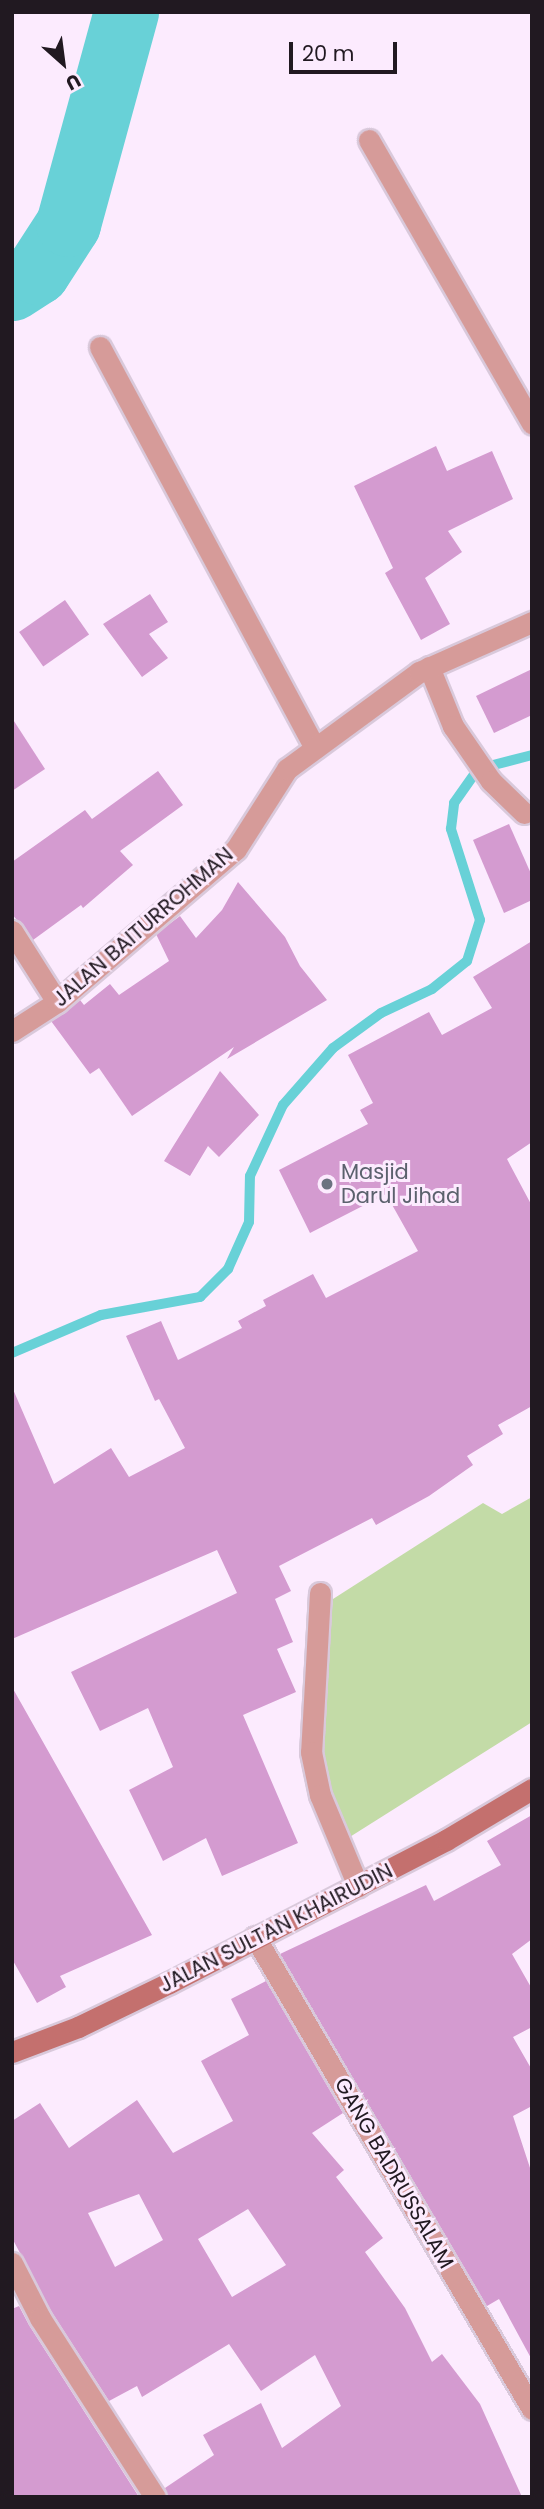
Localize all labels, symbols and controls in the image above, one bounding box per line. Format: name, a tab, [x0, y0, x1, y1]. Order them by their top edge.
north arrow	[28, 28, 98, 98]
scale bar	[292, 28, 400, 72]
text: 20 m	[302, 39, 355, 68]
text: U	[61, 67, 85, 97]
street label: JALAN BAITURROHMAN	[48, 842, 238, 1012]
place label: Masjid Darul Jihad	[341, 1159, 460, 1209]
marker: Masjid Darul Jihad	[319, 1176, 335, 1192]
street label: JALAN SULTAN KHAIRUDIN	[155, 1858, 397, 1998]
street label: GANG BADRUSSALAM	[329, 2073, 459, 2273]

